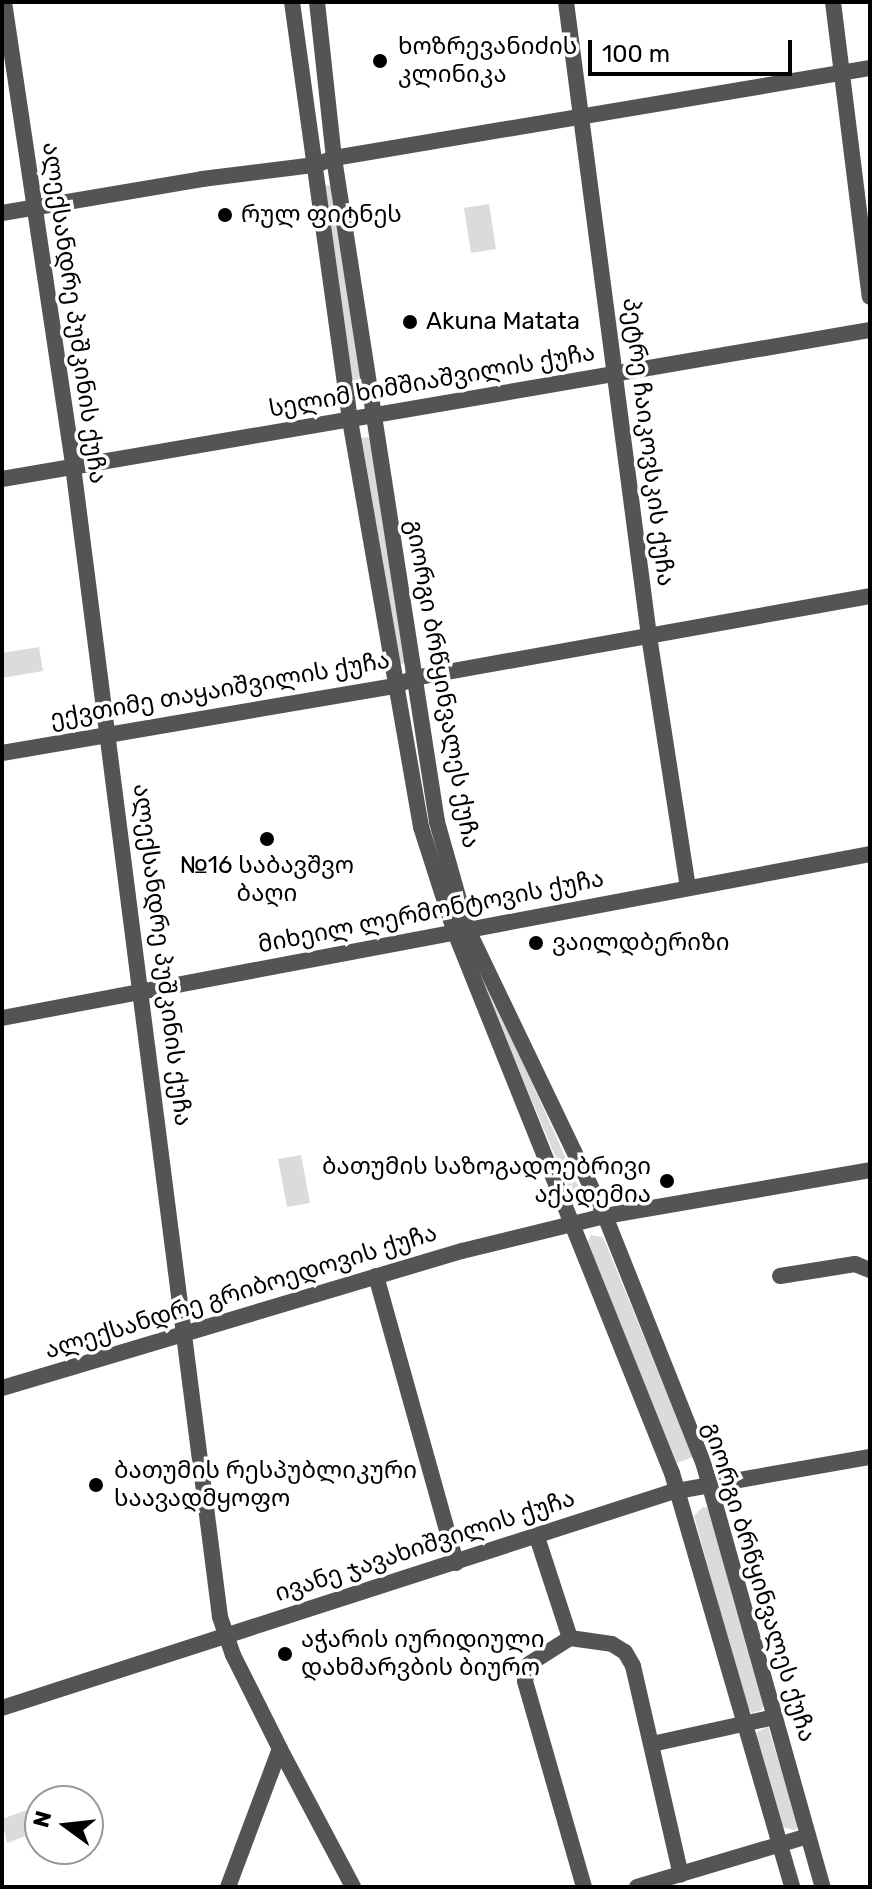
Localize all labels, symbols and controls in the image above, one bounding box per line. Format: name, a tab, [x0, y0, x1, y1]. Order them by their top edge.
scale bar	[592, 24, 796, 74]
place label: ხოზრევანიძის კლინიკა	[398, 33, 577, 89]
text: 100 m	[602, 40, 670, 68]
marker: ხოზრევანიძის კლინიკა	[369, 50, 391, 72]
street label: ალექსანდრე პუშკინის ქუჩა	[36, 140, 112, 486]
place label: რულ ფიტნეს	[241, 201, 402, 229]
marker: რულ ფიტნეს	[216, 206, 234, 224]
street label: პეტრე ჩაიკოვსკის ქუჩა	[616, 296, 680, 588]
place label: Akuna Matata	[426, 308, 580, 336]
marker: Akuna Matata	[401, 313, 419, 331]
street label: სელიმ ხიმშიაშვილის ქუჩა	[267, 338, 597, 424]
street label: გიორგი ბრწყინვალეს ქუჩა	[399, 518, 485, 850]
street label: ექვთიმე თაყაიშვილის ქუჩა	[48, 646, 392, 734]
street label: ალექსანდრე პუშკინის ქუჩა	[127, 782, 197, 1128]
marker: №16 საბავშვო ბაღი	[258, 830, 276, 848]
place label: №16 საბავშვო ბაღი	[180, 852, 354, 908]
street label: მიხეილ ლერმონტოვის ქუჩა	[256, 864, 606, 960]
place label: ვაილდბერიზი	[552, 929, 730, 957]
marker: ვაილდბერიზი	[527, 934, 545, 952]
place label: ბათუმის საზოგადოებრივი აქადემია	[322, 1153, 651, 1209]
marker: ბათუმის საზოგადოებრივი აქადემია	[658, 1172, 676, 1190]
street label: ალექსანდრე გრიბოედოვის ქუჩა	[42, 1219, 440, 1365]
street label: გიორგი ბრწყინვალეს ქუჩა	[697, 1419, 821, 1745]
place label: ბათუმის რესპუბლიკური საავადმყოფო	[114, 1457, 417, 1513]
marker: ბათუმის რესპუბლიკური საავადმყოფო	[85, 1474, 107, 1496]
street label: ივანე ჯავახიშვილის ქუჩა	[271, 1484, 579, 1608]
place label: აჭარის იურიდიული დახმარვბის ბიურო	[301, 1626, 545, 1682]
marker: აჭარის იურიდიული დახმარვბის ბიურო	[276, 1645, 294, 1663]
north arrow	[24, 1785, 104, 1865]
text: N	[27, 1808, 57, 1830]

